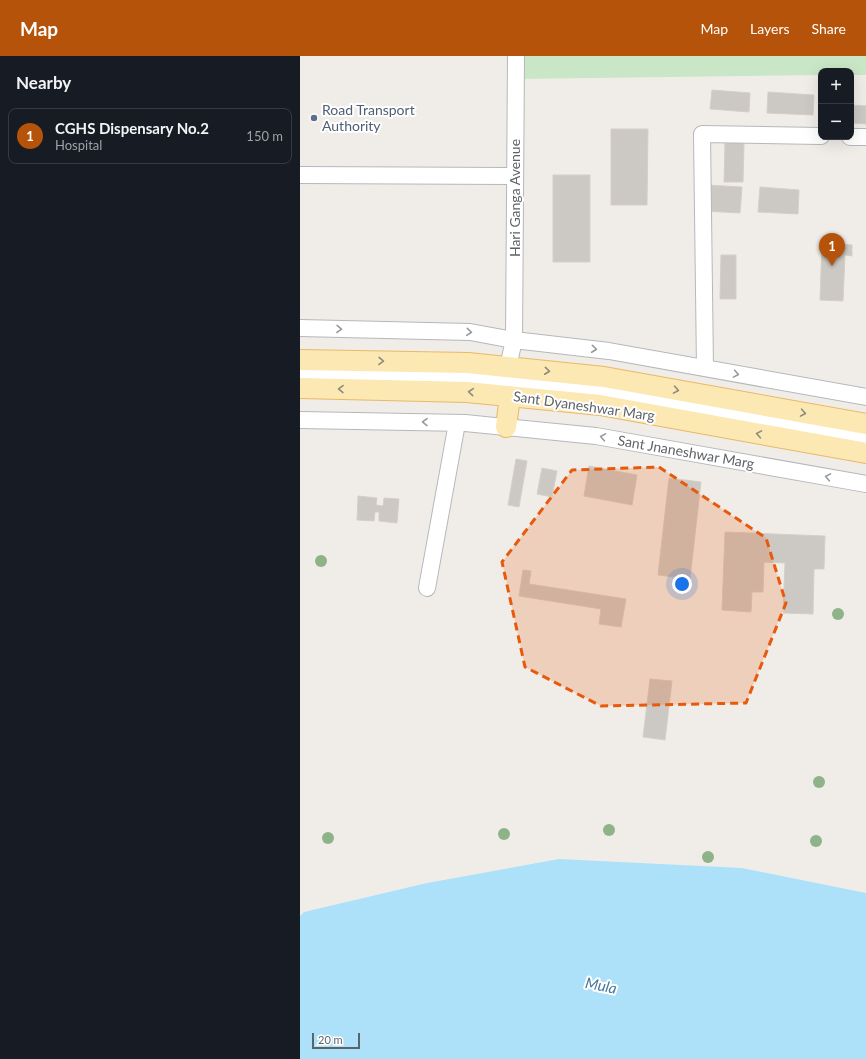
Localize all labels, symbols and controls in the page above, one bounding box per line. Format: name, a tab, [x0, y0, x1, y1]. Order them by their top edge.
text: Map	[20, 17, 58, 40]
text: Map	[700, 20, 728, 37]
text: Layers	[750, 20, 790, 37]
text: Share	[812, 20, 846, 37]
map controls	[818, 68, 854, 140]
button: +	[818, 68, 854, 104]
text: Nearby	[16, 72, 71, 93]
place label: Road Transport Authority	[322, 101, 415, 134]
button: −	[818, 104, 854, 140]
marker: Road Transport Authority	[309, 113, 319, 123]
text: CGHS Dispensary No.2	[55, 119, 209, 137]
text: 1	[26, 128, 34, 144]
text: 150 m	[246, 128, 283, 144]
text: Hospital	[55, 137, 102, 153]
street label: Hari Ganga Avenue	[506, 139, 523, 257]
pin: 1	[819, 233, 845, 266]
one-way arrow	[336, 325, 342, 333]
one-way arrow	[466, 328, 472, 337]
one-way arrow	[591, 344, 597, 353]
one-way arrow	[378, 357, 384, 365]
one-way arrow	[544, 366, 550, 375]
one-way arrow	[733, 369, 739, 378]
one-way arrow	[338, 385, 344, 393]
one-way arrow	[672, 385, 679, 393]
street label: Sant Dyaneshwar Marg	[512, 387, 656, 424]
one-way arrow	[468, 388, 474, 397]
one-way arrow	[800, 408, 807, 416]
one-way arrow	[422, 418, 428, 426]
one-way arrow	[756, 430, 762, 438]
street label: Sant Jnaneshwar Marg	[617, 431, 756, 472]
one-way arrow	[600, 434, 606, 442]
one-way arrow	[824, 474, 831, 482]
your location	[672, 574, 692, 594]
water label: Mula	[584, 973, 619, 997]
scale bar	[312, 1031, 360, 1050]
text: 20 m	[318, 1033, 343, 1046]

